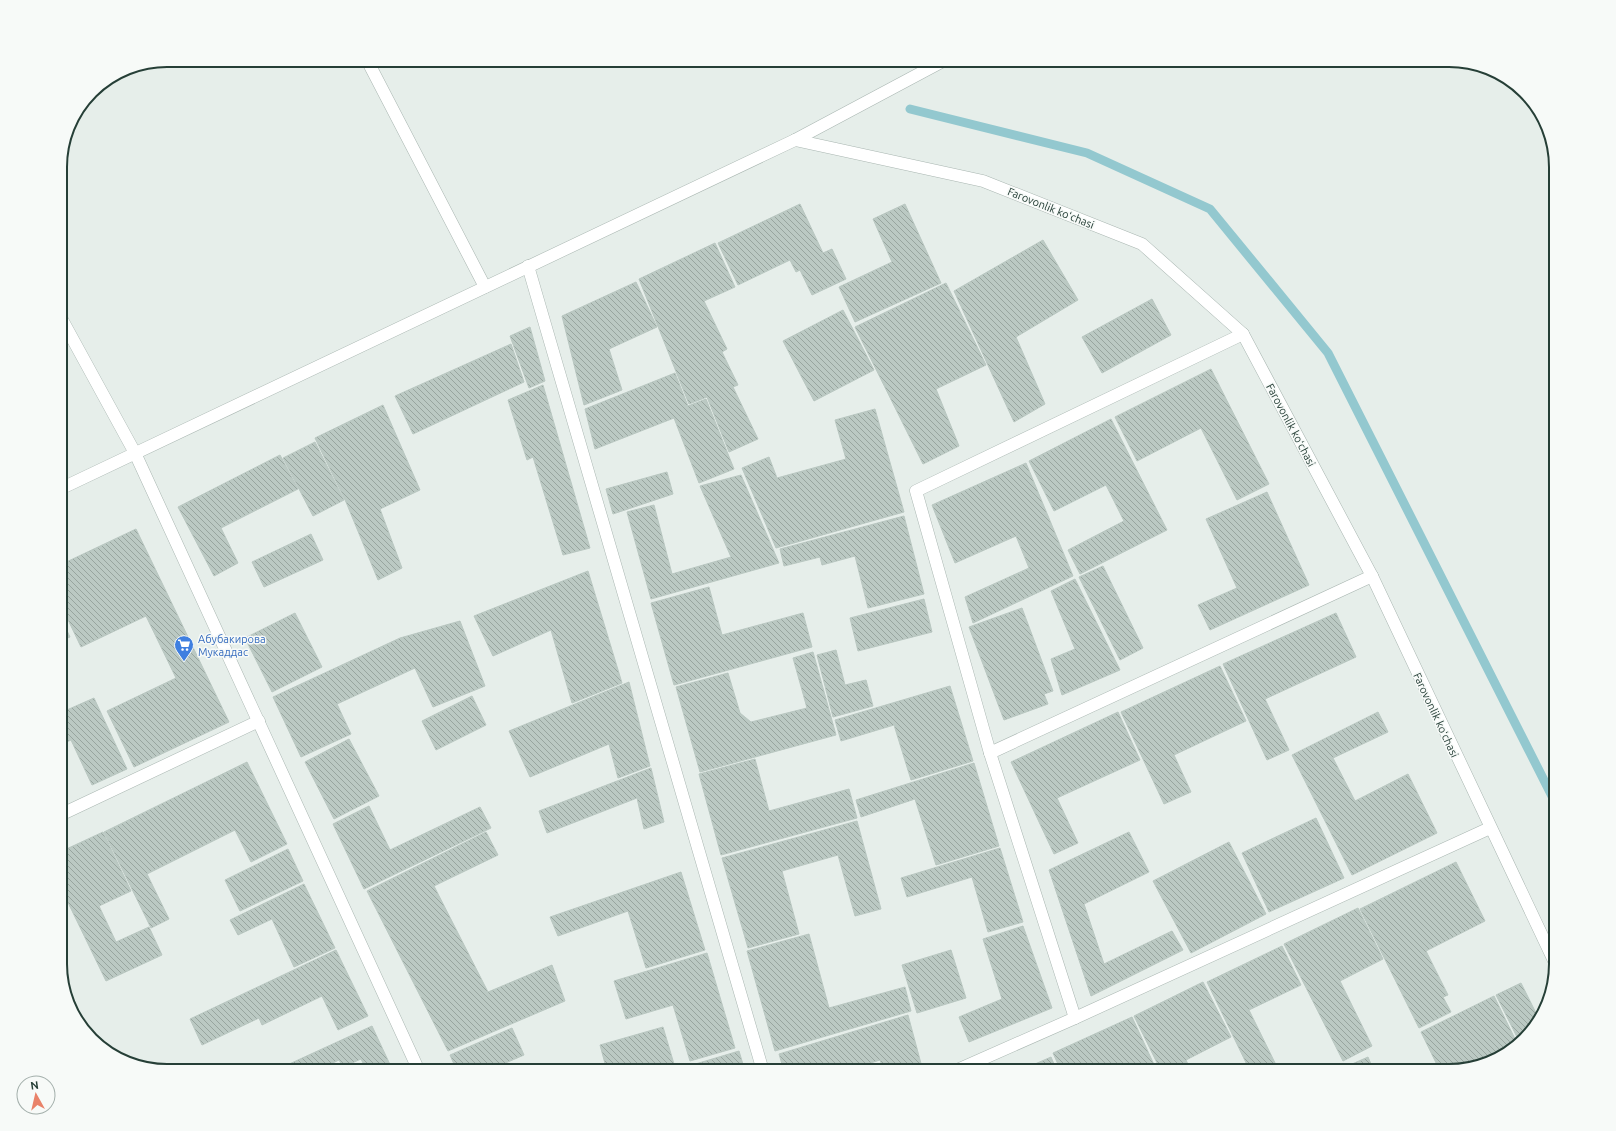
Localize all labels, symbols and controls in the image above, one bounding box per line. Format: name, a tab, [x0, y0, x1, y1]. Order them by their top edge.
street label: Farovonlik koʻchasi	[1006, 185, 1096, 231]
street label: Farovonlik koʻchasi	[1264, 382, 1318, 468]
place label: Абубакирова Мукаддас	[198, 633, 266, 658]
supermarket icon: Абубакирова Мукаддас	[173, 634, 195, 662]
street label: Farovonlik koʻchasi	[1411, 671, 1461, 759]
north arrow	[16, 1075, 56, 1115]
text: N	[30, 1079, 40, 1092]

